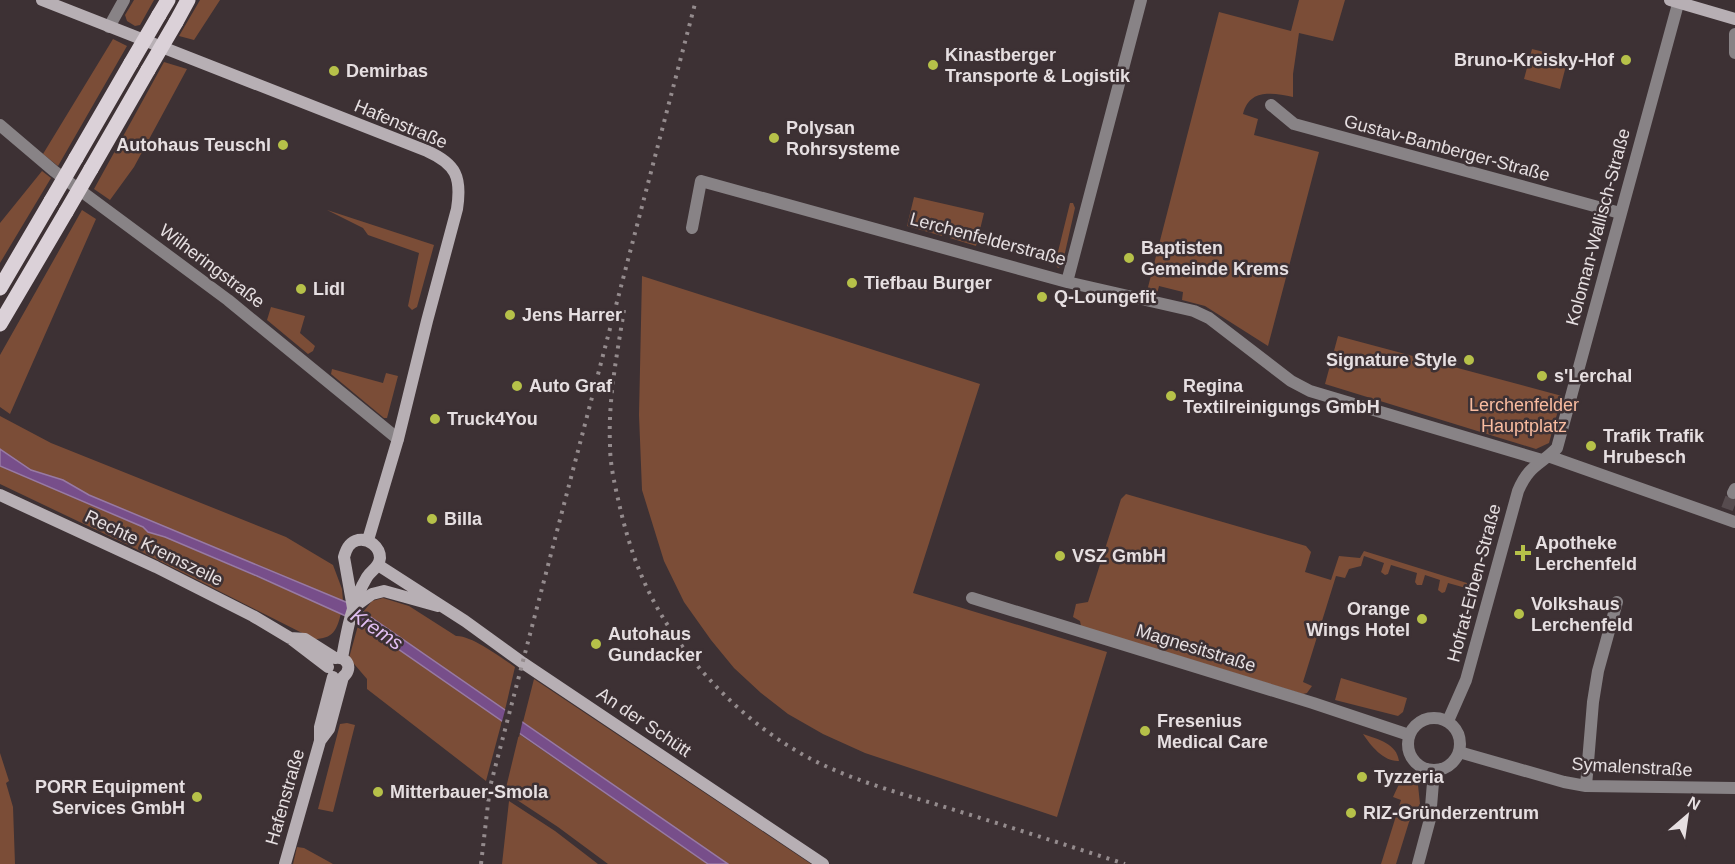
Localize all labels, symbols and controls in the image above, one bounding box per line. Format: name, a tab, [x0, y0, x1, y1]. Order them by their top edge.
place label: Kinastberger Transporte & Logistik	[945, 45, 1131, 86]
place label: Bruno-Kreisky-Hof	[1454, 50, 1615, 70]
marker: Bruno-Kreisky-Hof	[1619, 53, 1633, 67]
marker: Kinastberger Transporte & Logistik	[926, 58, 940, 72]
place label: Demirbas	[346, 61, 428, 81]
marker: Demirbas	[327, 64, 341, 78]
street label: Hafenstraße	[352, 95, 450, 153]
street label: Gustav-Bamberger-Straße	[1342, 111, 1552, 185]
place label: Polysan Rohrsysteme	[786, 118, 900, 159]
street label: Koloman-Wallisch-Straße	[1562, 126, 1634, 328]
marker: Polysan Rohrsysteme	[767, 131, 781, 145]
place label: Autohaus Teuschl	[116, 135, 271, 155]
marker: Autohaus Teuschl	[276, 138, 290, 152]
street label: Lerchenfelderstraße	[908, 208, 1068, 270]
street label: Wilheringstraße	[156, 220, 268, 312]
place label: Baptisten Gemeinde Krems	[1141, 238, 1289, 279]
marker: Baptisten Gemeinde Krems	[1122, 251, 1136, 265]
place label: Tiefbau Burger	[864, 273, 992, 293]
marker: Tiefbau Burger	[845, 276, 859, 290]
place label: Lidl	[313, 279, 345, 299]
marker: Lidl	[294, 282, 308, 296]
place label: Q-Loungefit	[1054, 287, 1156, 307]
marker: Q-Loungefit	[1035, 290, 1049, 304]
place label: Jens Harrer	[522, 305, 622, 325]
marker: Jens Harrer	[503, 308, 517, 322]
place label: Signature Style	[1326, 350, 1457, 370]
marker: Signature Style	[1462, 353, 1476, 367]
place label: s'Lerchal	[1554, 366, 1632, 386]
marker: s'Lerchal	[1535, 369, 1549, 383]
place label: Auto Graf	[529, 376, 613, 396]
place label: Regina Textilreinigungs GmbH	[1183, 376, 1380, 417]
marker: Auto Graf	[510, 379, 524, 393]
marker: Regina Textilreinigungs GmbH	[1164, 389, 1178, 403]
park label: Lerchenfelder Hauptplatz	[1469, 395, 1579, 436]
place label: Truck4You	[447, 409, 538, 429]
marker: Truck4You	[428, 412, 442, 426]
place label: Trafik Trafik Hrubesch	[1603, 426, 1705, 467]
marker: Trafik Trafik Hrubesch	[1584, 439, 1598, 453]
street label: Hofrat-Erben-Straße	[1443, 502, 1505, 664]
street label: Rechte Kremszeile	[82, 506, 226, 590]
place label: Billa	[444, 509, 483, 529]
marker: Billa	[425, 512, 439, 526]
place label: Apotheke Lerchenfeld	[1535, 533, 1637, 574]
place label: VSZ GmbH	[1072, 546, 1166, 566]
marker: Apotheke Lerchenfeld	[1516, 546, 1530, 560]
marker: VSZ GmbH	[1053, 549, 1067, 563]
place label: Volkshaus Lerchenfeld	[1531, 594, 1633, 635]
place label: Orange Wings Hotel	[1306, 599, 1410, 640]
water label: Krems	[347, 604, 407, 654]
marker: Volkshaus Lerchenfeld	[1512, 607, 1526, 621]
marker: Orange Wings Hotel	[1415, 612, 1429, 626]
street label: Magnesitstraße	[1134, 620, 1258, 676]
place label: Autohaus Gundacker	[608, 624, 702, 665]
marker: Autohaus Gundacker	[589, 637, 603, 651]
street label: An der Schütt	[593, 683, 695, 761]
place label: Fresenius Medical Care	[1157, 711, 1268, 752]
marker: Fresenius Medical Care	[1138, 724, 1152, 738]
street label: Hafenstraße	[262, 747, 308, 847]
street label: Symalenstraße	[1571, 754, 1693, 780]
place label: Tyzzeria	[1374, 767, 1445, 787]
marker: Tyzzeria	[1355, 770, 1369, 784]
place label: PORR Equipment Services GmbH	[35, 777, 185, 818]
place label: Mitterbauer-Smola	[390, 782, 549, 802]
marker: Mitterbauer-Smola	[371, 785, 385, 799]
north arrow	[1657, 786, 1717, 846]
marker: PORR Equipment Services GmbH	[190, 790, 204, 804]
text: N	[1685, 793, 1703, 814]
place label: RIZ-Gründerzentrum	[1363, 803, 1539, 823]
marker: RIZ-Gründerzentrum	[1344, 806, 1358, 820]

